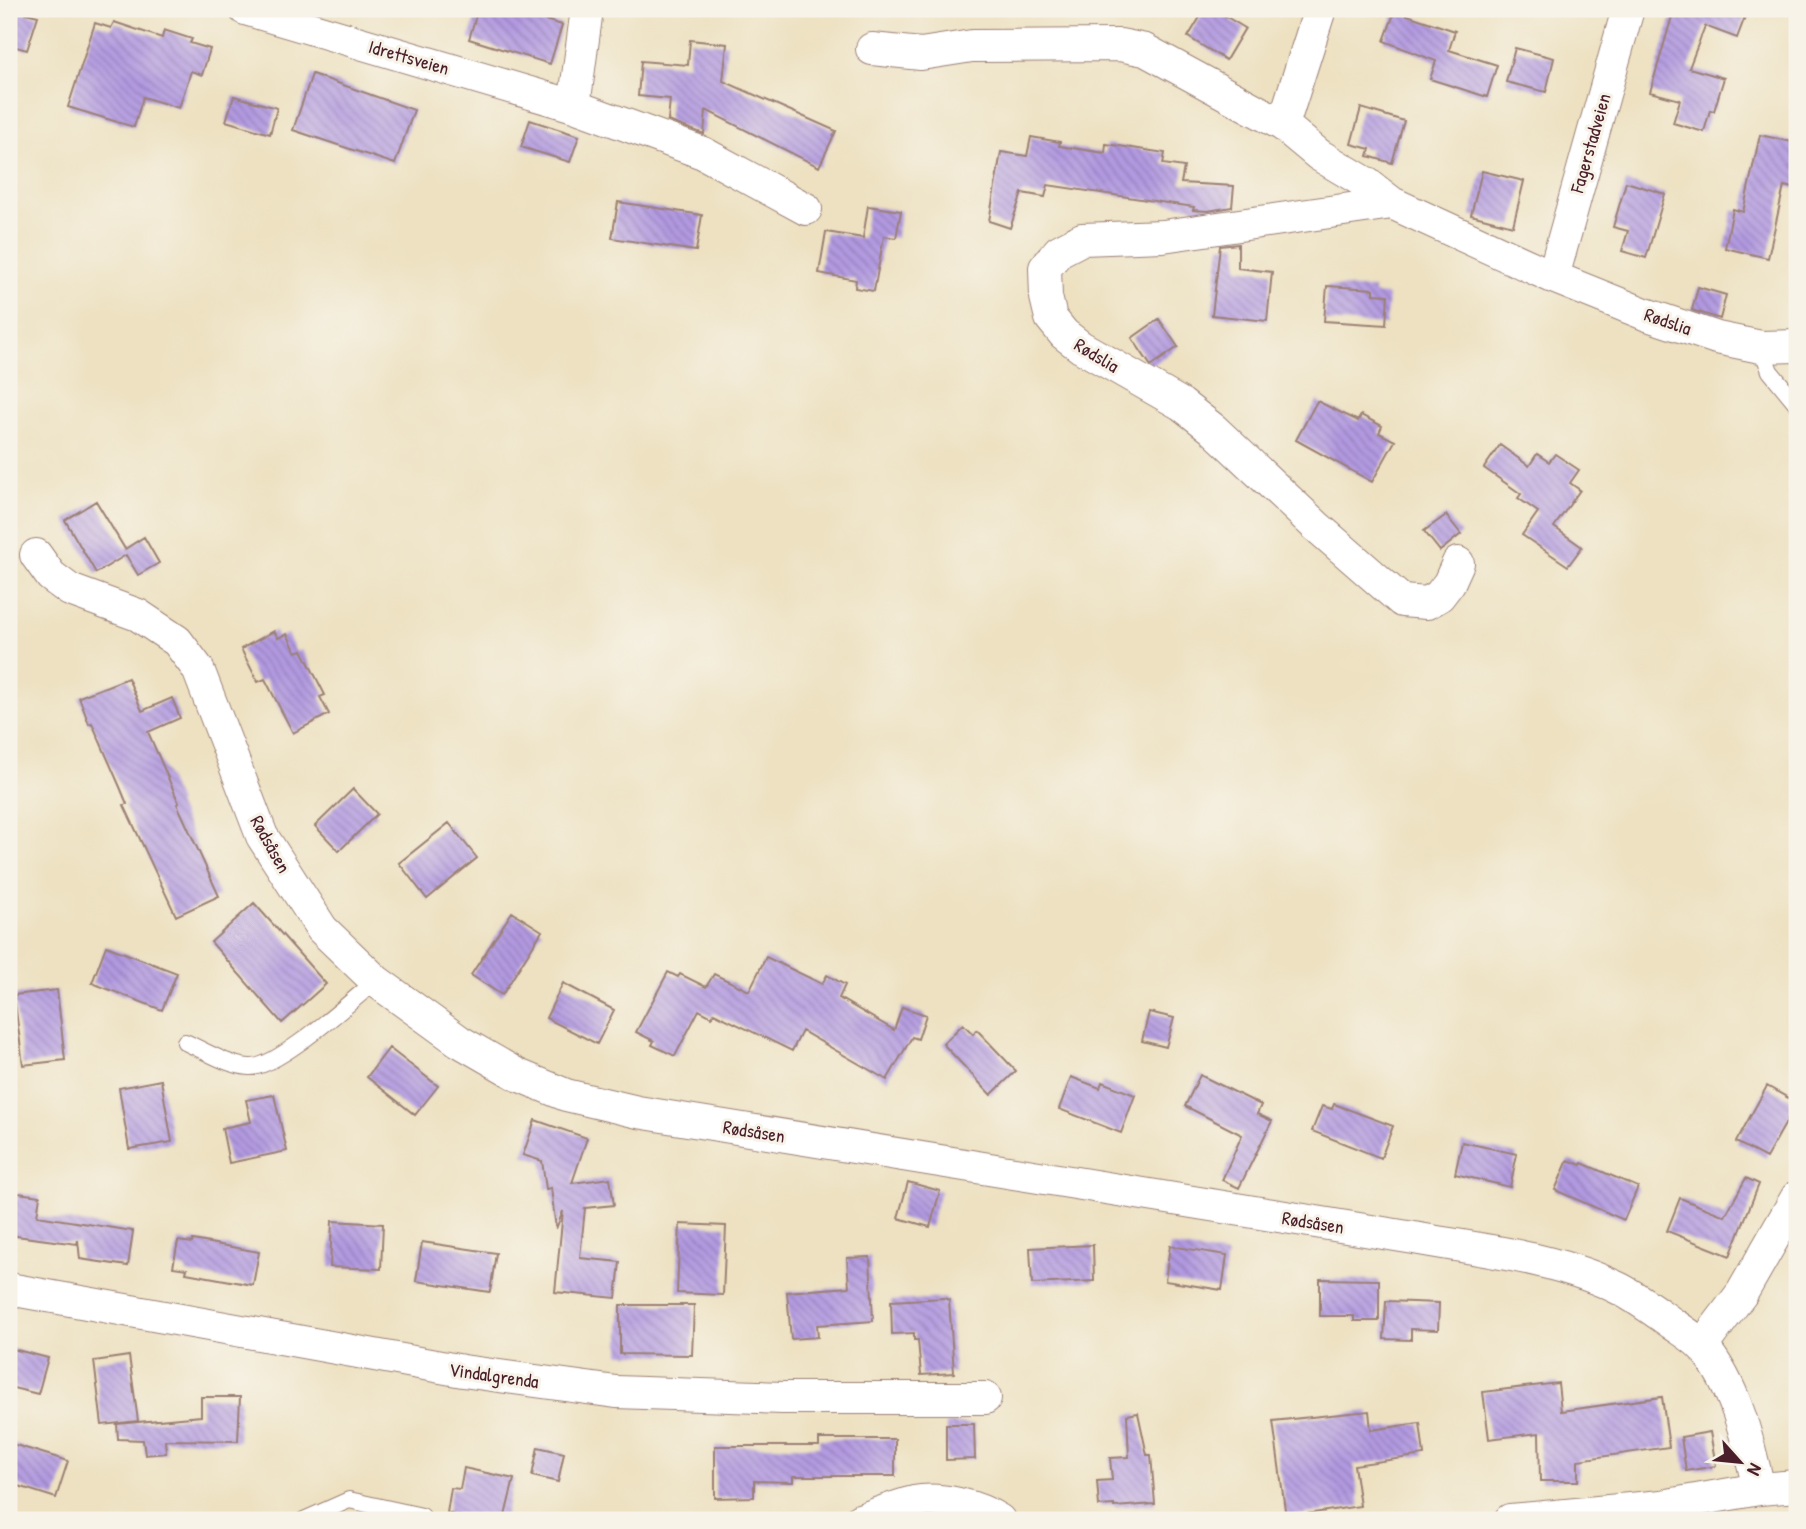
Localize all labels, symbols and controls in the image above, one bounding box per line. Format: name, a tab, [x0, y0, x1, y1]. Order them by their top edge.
street label: Idrettsveien	[366, 33, 452, 81]
street label: Fagerstadveien	[1563, 90, 1617, 197]
street label: Rødslia	[1641, 301, 1695, 341]
street label: Rødslia	[1070, 331, 1125, 379]
street label: Rødsåsen	[245, 810, 297, 878]
street label: Rødsåsen	[721, 1113, 787, 1149]
street label: Rødsåsen	[1280, 1204, 1346, 1240]
street label: Vindalgrenda	[448, 1356, 541, 1394]
north arrow	[1704, 1428, 1774, 1498]
text: N	[1741, 1459, 1769, 1480]

